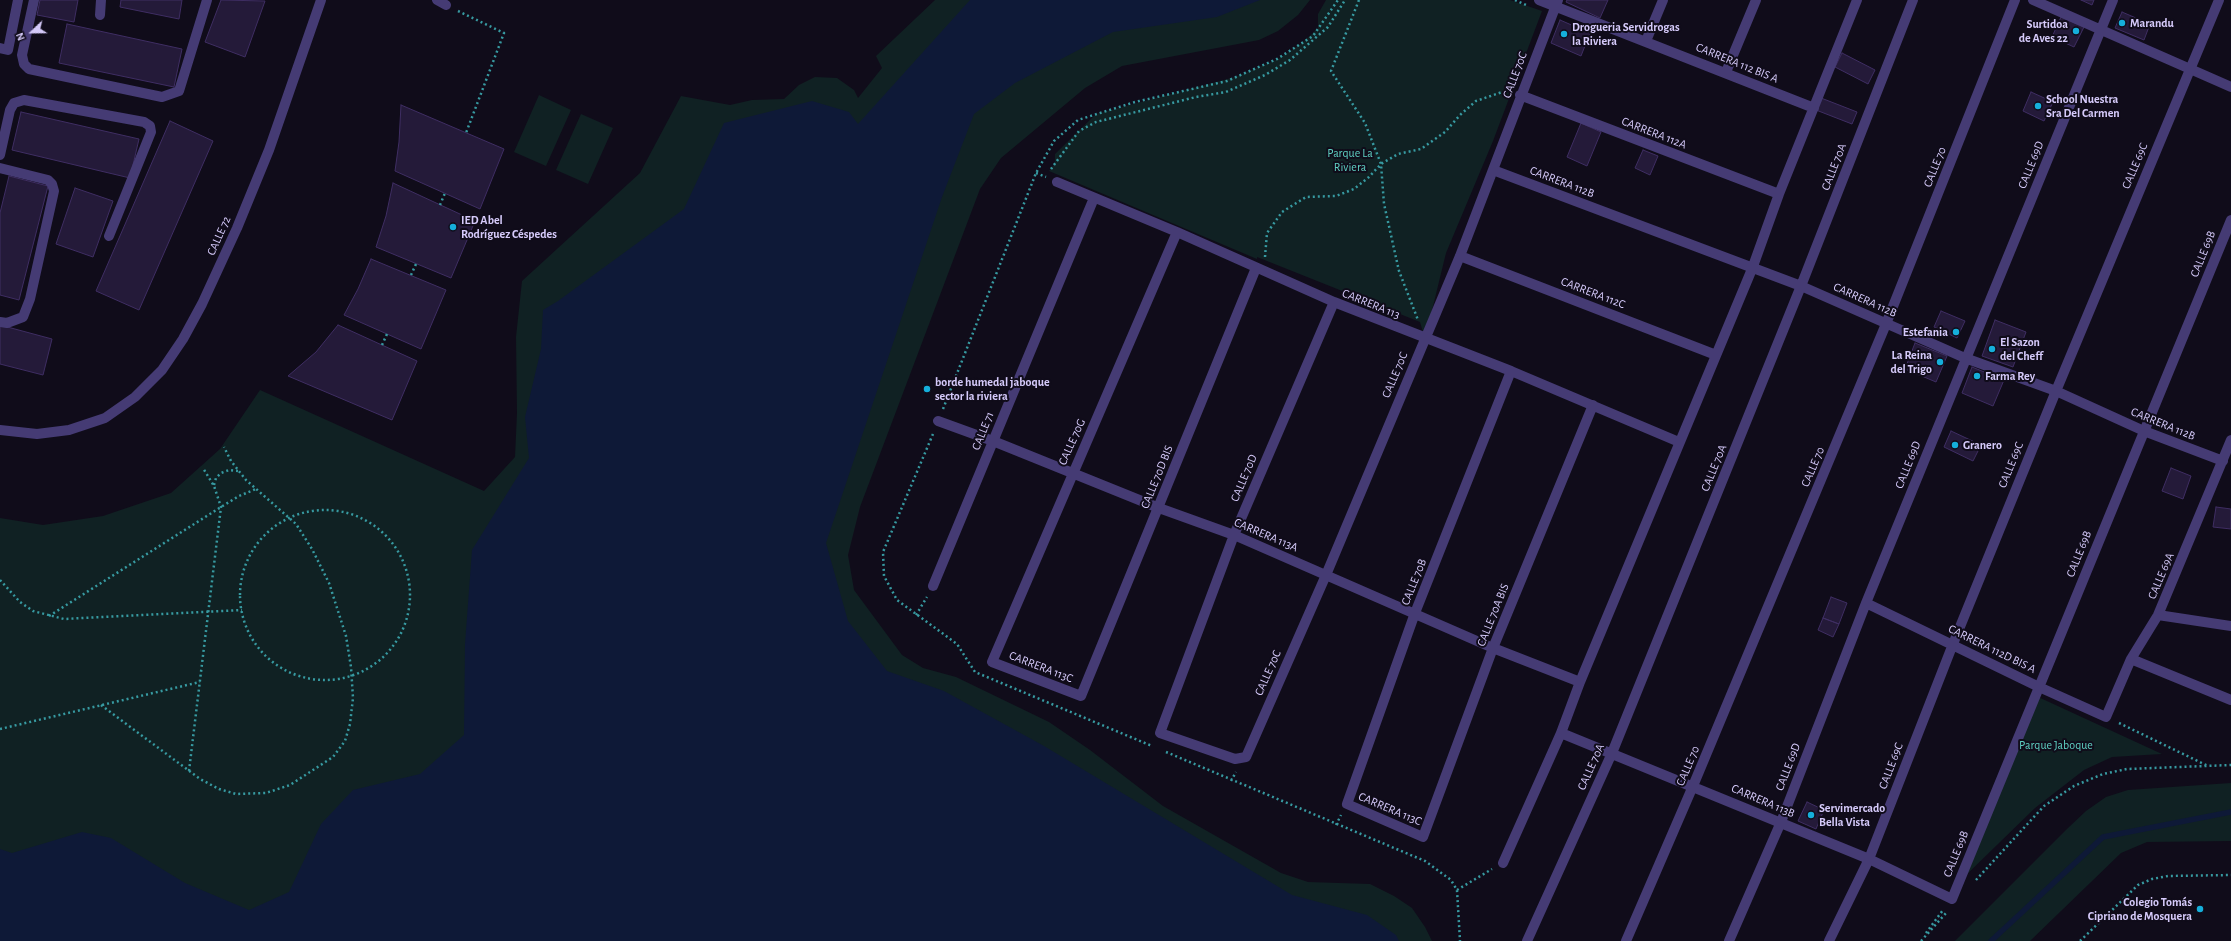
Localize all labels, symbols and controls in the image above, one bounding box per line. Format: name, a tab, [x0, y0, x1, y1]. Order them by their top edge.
north arrow	[12, 12, 52, 52]
place label: Marandu	[2130, 16, 2174, 30]
place label: Surtidoa de Aves 22	[2019, 17, 2068, 45]
marker: Marandu	[2117, 18, 2127, 28]
place label: Drogueria Servidrogas la Riviera	[1572, 20, 1680, 48]
marker: Surtidoa de Aves 22	[2071, 26, 2081, 36]
marker: Drogueria Servidrogas la Riviera	[1559, 29, 1569, 39]
text: N	[14, 31, 27, 42]
street label: CARRERA 112 BIS A	[1694, 40, 1780, 86]
street label: CALLE 70C	[1500, 50, 1530, 100]
place label: School Nuestra Sra Del Carmen	[2046, 92, 2120, 120]
marker: School Nuestra Sra Del Carmen	[2033, 101, 2043, 111]
street label: CARRERA 112A	[1619, 114, 1689, 152]
street label: CALLE 69D	[2015, 139, 2047, 191]
street label: CALLE 70A	[1818, 141, 1850, 193]
street label: CALLE 69C	[2119, 141, 2151, 191]
street label: CALLE 70	[1920, 145, 1950, 189]
park label: Parque La Riviera	[1327, 146, 1373, 174]
street label: CARRERA 112B	[1528, 163, 1596, 201]
place label: IED Abel Rodríguez Céspedes	[461, 213, 557, 241]
street label: CALLE 72	[204, 214, 234, 258]
marker: IED Abel Rodríguez Céspedes	[448, 222, 458, 232]
street label: CALLE 69B	[2187, 229, 2219, 279]
street label: CARRERA 112C	[1559, 274, 1627, 312]
street label: CARRERA 112B	[1831, 280, 1899, 320]
street label: CARRERA 113	[1340, 286, 1402, 322]
place label: Estefania	[1903, 325, 1948, 339]
marker: Estefania	[1951, 327, 1961, 337]
place label: El Sazon del Cheff	[2000, 335, 2043, 363]
marker: El Sazon del Cheff	[1987, 344, 1997, 354]
place label: La Reina del Trigo	[1891, 348, 1932, 376]
street label: CALLE 70C	[1379, 350, 1411, 400]
marker: La Reina del Trigo	[1935, 357, 1945, 367]
place label: Farma Rey	[1985, 369, 2035, 383]
marker: Farma Rey	[1972, 371, 1982, 381]
place label: borde humedal jaboque sector la riviera	[935, 375, 1050, 403]
marker: borde humedal jaboque sector la riviera	[922, 384, 932, 394]
street label: CARRERA 112B	[2129, 405, 2197, 443]
street label: CALLE 71	[969, 410, 997, 452]
street label: CALLE 70G	[1055, 416, 1089, 468]
place label: Granero	[1963, 438, 2002, 452]
street label: CALLE 69D	[1892, 439, 1924, 491]
marker: Granero	[1950, 440, 1960, 450]
street label: CALLE 69C	[1995, 440, 2027, 490]
street label: CALLE 70A	[1698, 442, 1730, 494]
street label: CALLE 70D BIS	[1138, 443, 1176, 511]
street label: CALLE 70	[1798, 445, 1828, 489]
street label: CALLE 70D	[1228, 452, 1260, 504]
street label: CARRERA 113A	[1232, 515, 1300, 555]
street label: CALLE 69B	[2063, 529, 2095, 579]
street label: CALLE 69A	[2145, 551, 2177, 601]
street label: CALLE 70B	[1398, 557, 1430, 607]
street label: CALLE 70A BIS	[1474, 581, 1512, 649]
street label: CARRERA 112D BIS A	[1946, 622, 2038, 676]
street label: CARRERA 113C	[1007, 648, 1075, 686]
street label: CALLE 70C	[1252, 648, 1284, 698]
park label: Parque Jaboque	[2019, 738, 2093, 752]
street label: CALLE 69D	[1772, 741, 1804, 793]
street label: CALLE 69C	[1876, 741, 1906, 791]
street label: CALLE 70A	[1574, 742, 1608, 792]
street label: CALLE 70	[1673, 744, 1703, 788]
street label: CARRERA 113B	[1729, 781, 1797, 821]
street label: CARRERA 113C	[1356, 789, 1424, 829]
place label: Servimercado Bella Vista	[1819, 801, 1885, 829]
marker: Servimercado Bella Vista	[1806, 810, 1816, 820]
street label: CALLE 69B	[1940, 829, 1972, 879]
place label: Colegio Tomás Cipriano de Mosquera	[2088, 895, 2192, 923]
marker: Colegio Tomás Cipriano de Mosquera	[2195, 904, 2205, 914]

